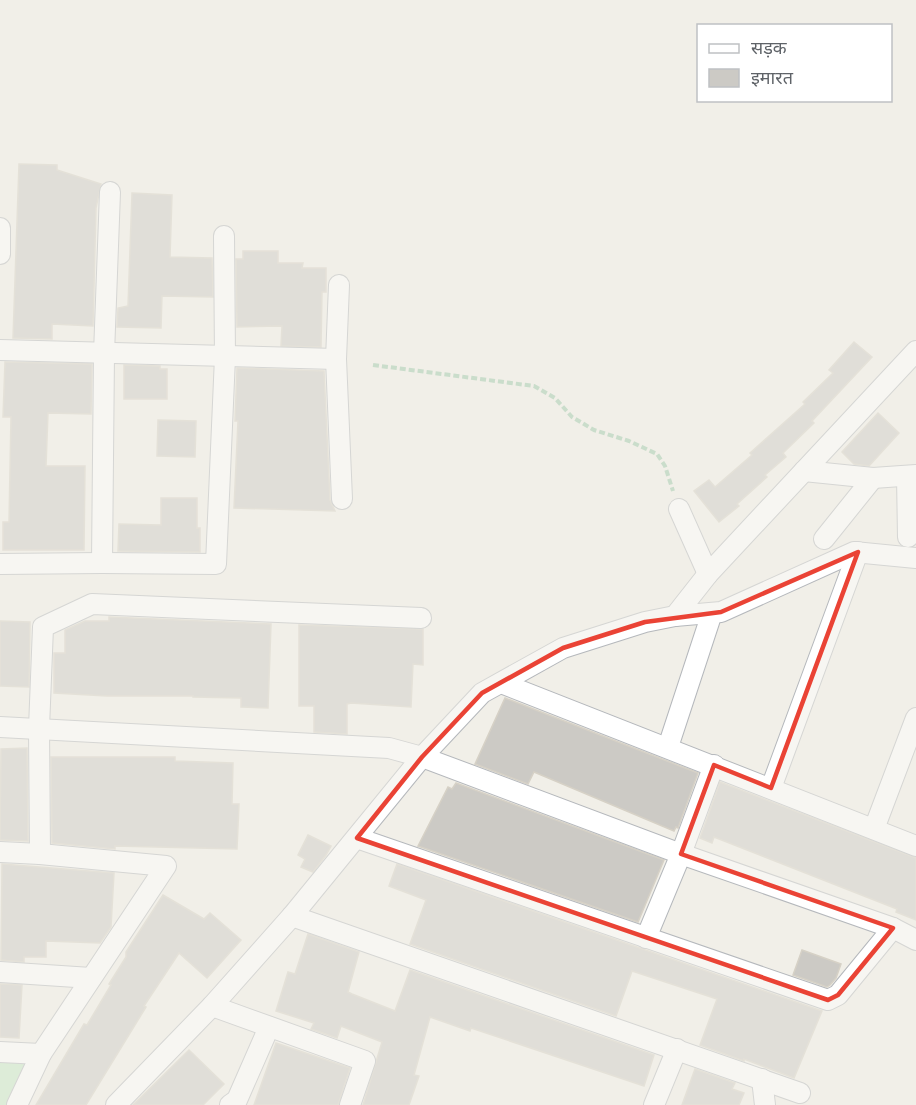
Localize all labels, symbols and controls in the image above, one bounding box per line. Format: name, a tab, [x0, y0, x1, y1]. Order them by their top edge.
legend	[697, 24, 892, 102]
text: सड़क	[751, 36, 788, 58]
text: इमारत	[751, 66, 794, 88]

